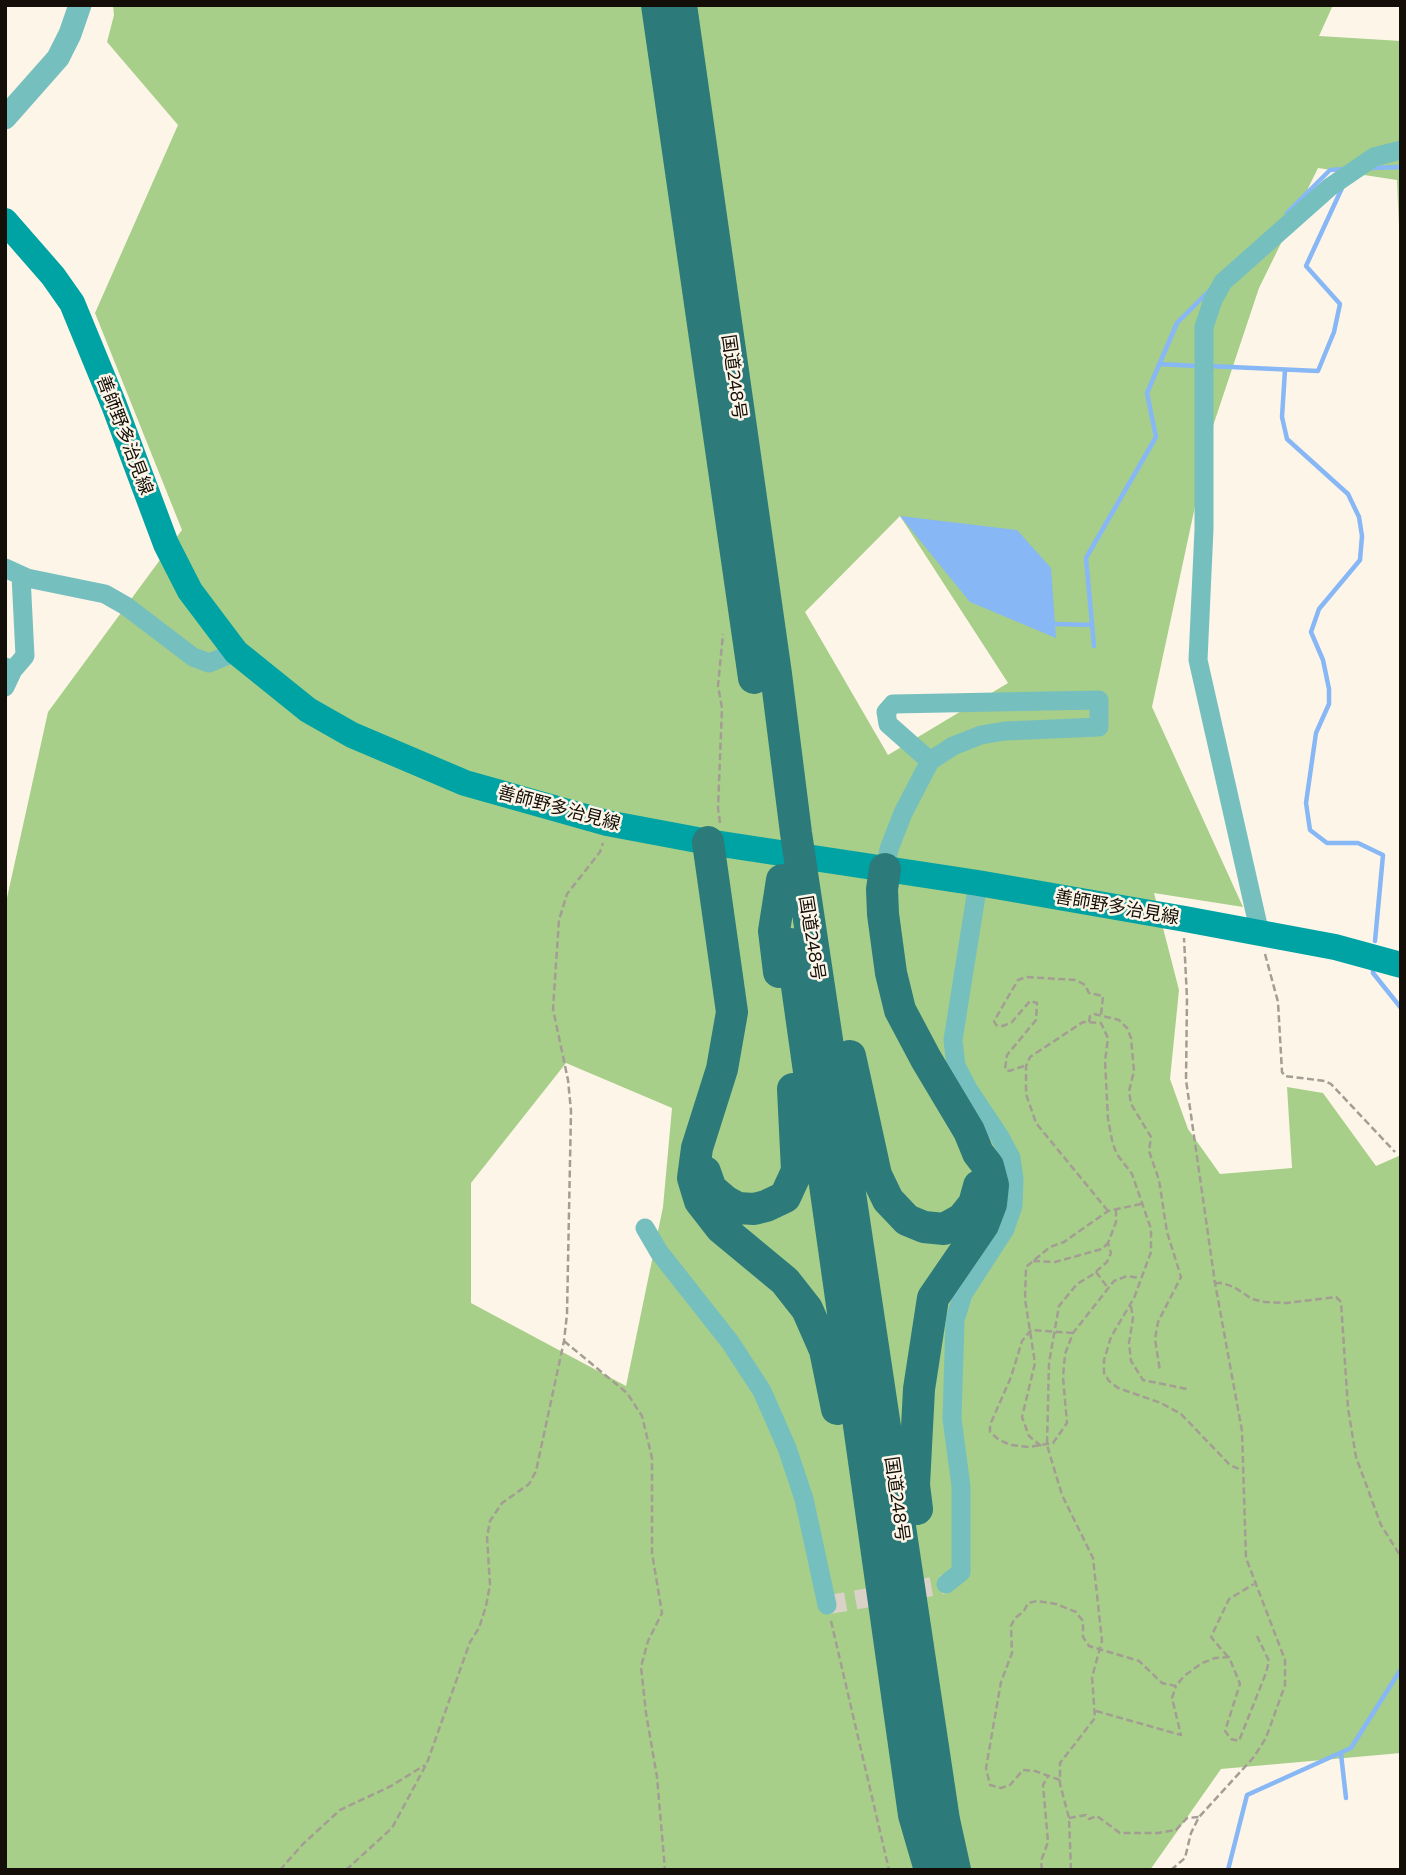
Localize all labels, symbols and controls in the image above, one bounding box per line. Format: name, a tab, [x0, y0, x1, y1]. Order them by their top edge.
street label: 国道248号	[717, 333, 751, 421]
street label: 善師野多治見線	[92, 372, 158, 498]
street label: 善師野多治見線	[495, 781, 623, 835]
street label: 善師野多治見線	[1053, 885, 1181, 929]
street label: 国道248号	[795, 894, 829, 982]
street label: 国道248号	[880, 1455, 914, 1543]

